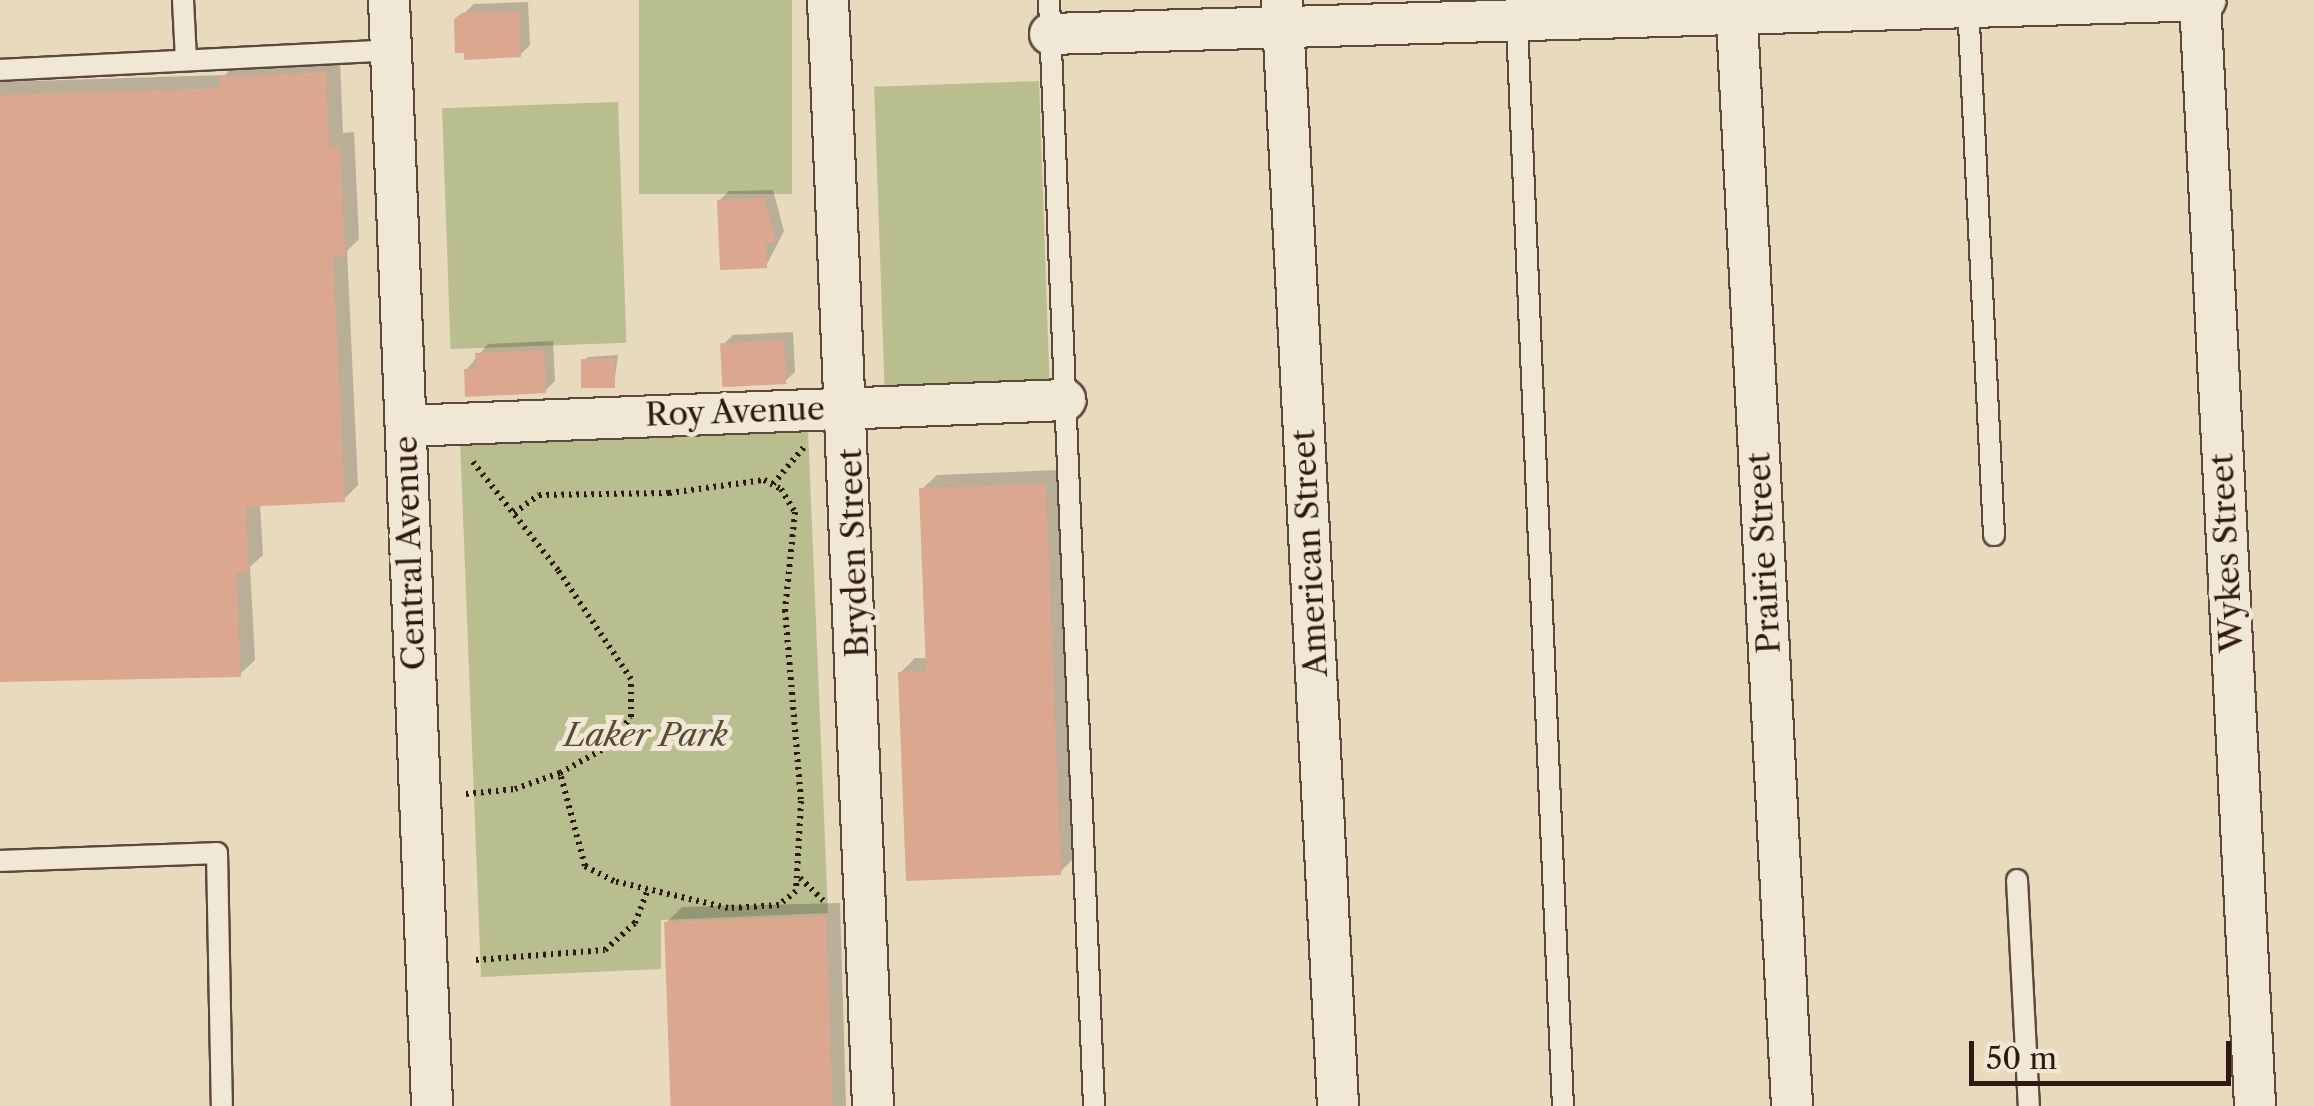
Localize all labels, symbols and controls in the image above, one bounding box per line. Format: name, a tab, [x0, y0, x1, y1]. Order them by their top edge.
street label: Roy Avenue	[643, 390, 827, 434]
street label: American Street	[1284, 428, 1336, 678]
street label: Central Avenue	[387, 434, 433, 672]
street label: Bryden Street	[831, 448, 877, 658]
street label: Prairie Street	[1740, 451, 1788, 655]
street label: Wykes Street	[2203, 453, 2251, 653]
park label: Laker Park	[564, 716, 728, 754]
scale bar	[1974, 1021, 2236, 1083]
text: 50 m	[1986, 1040, 2057, 1077]

